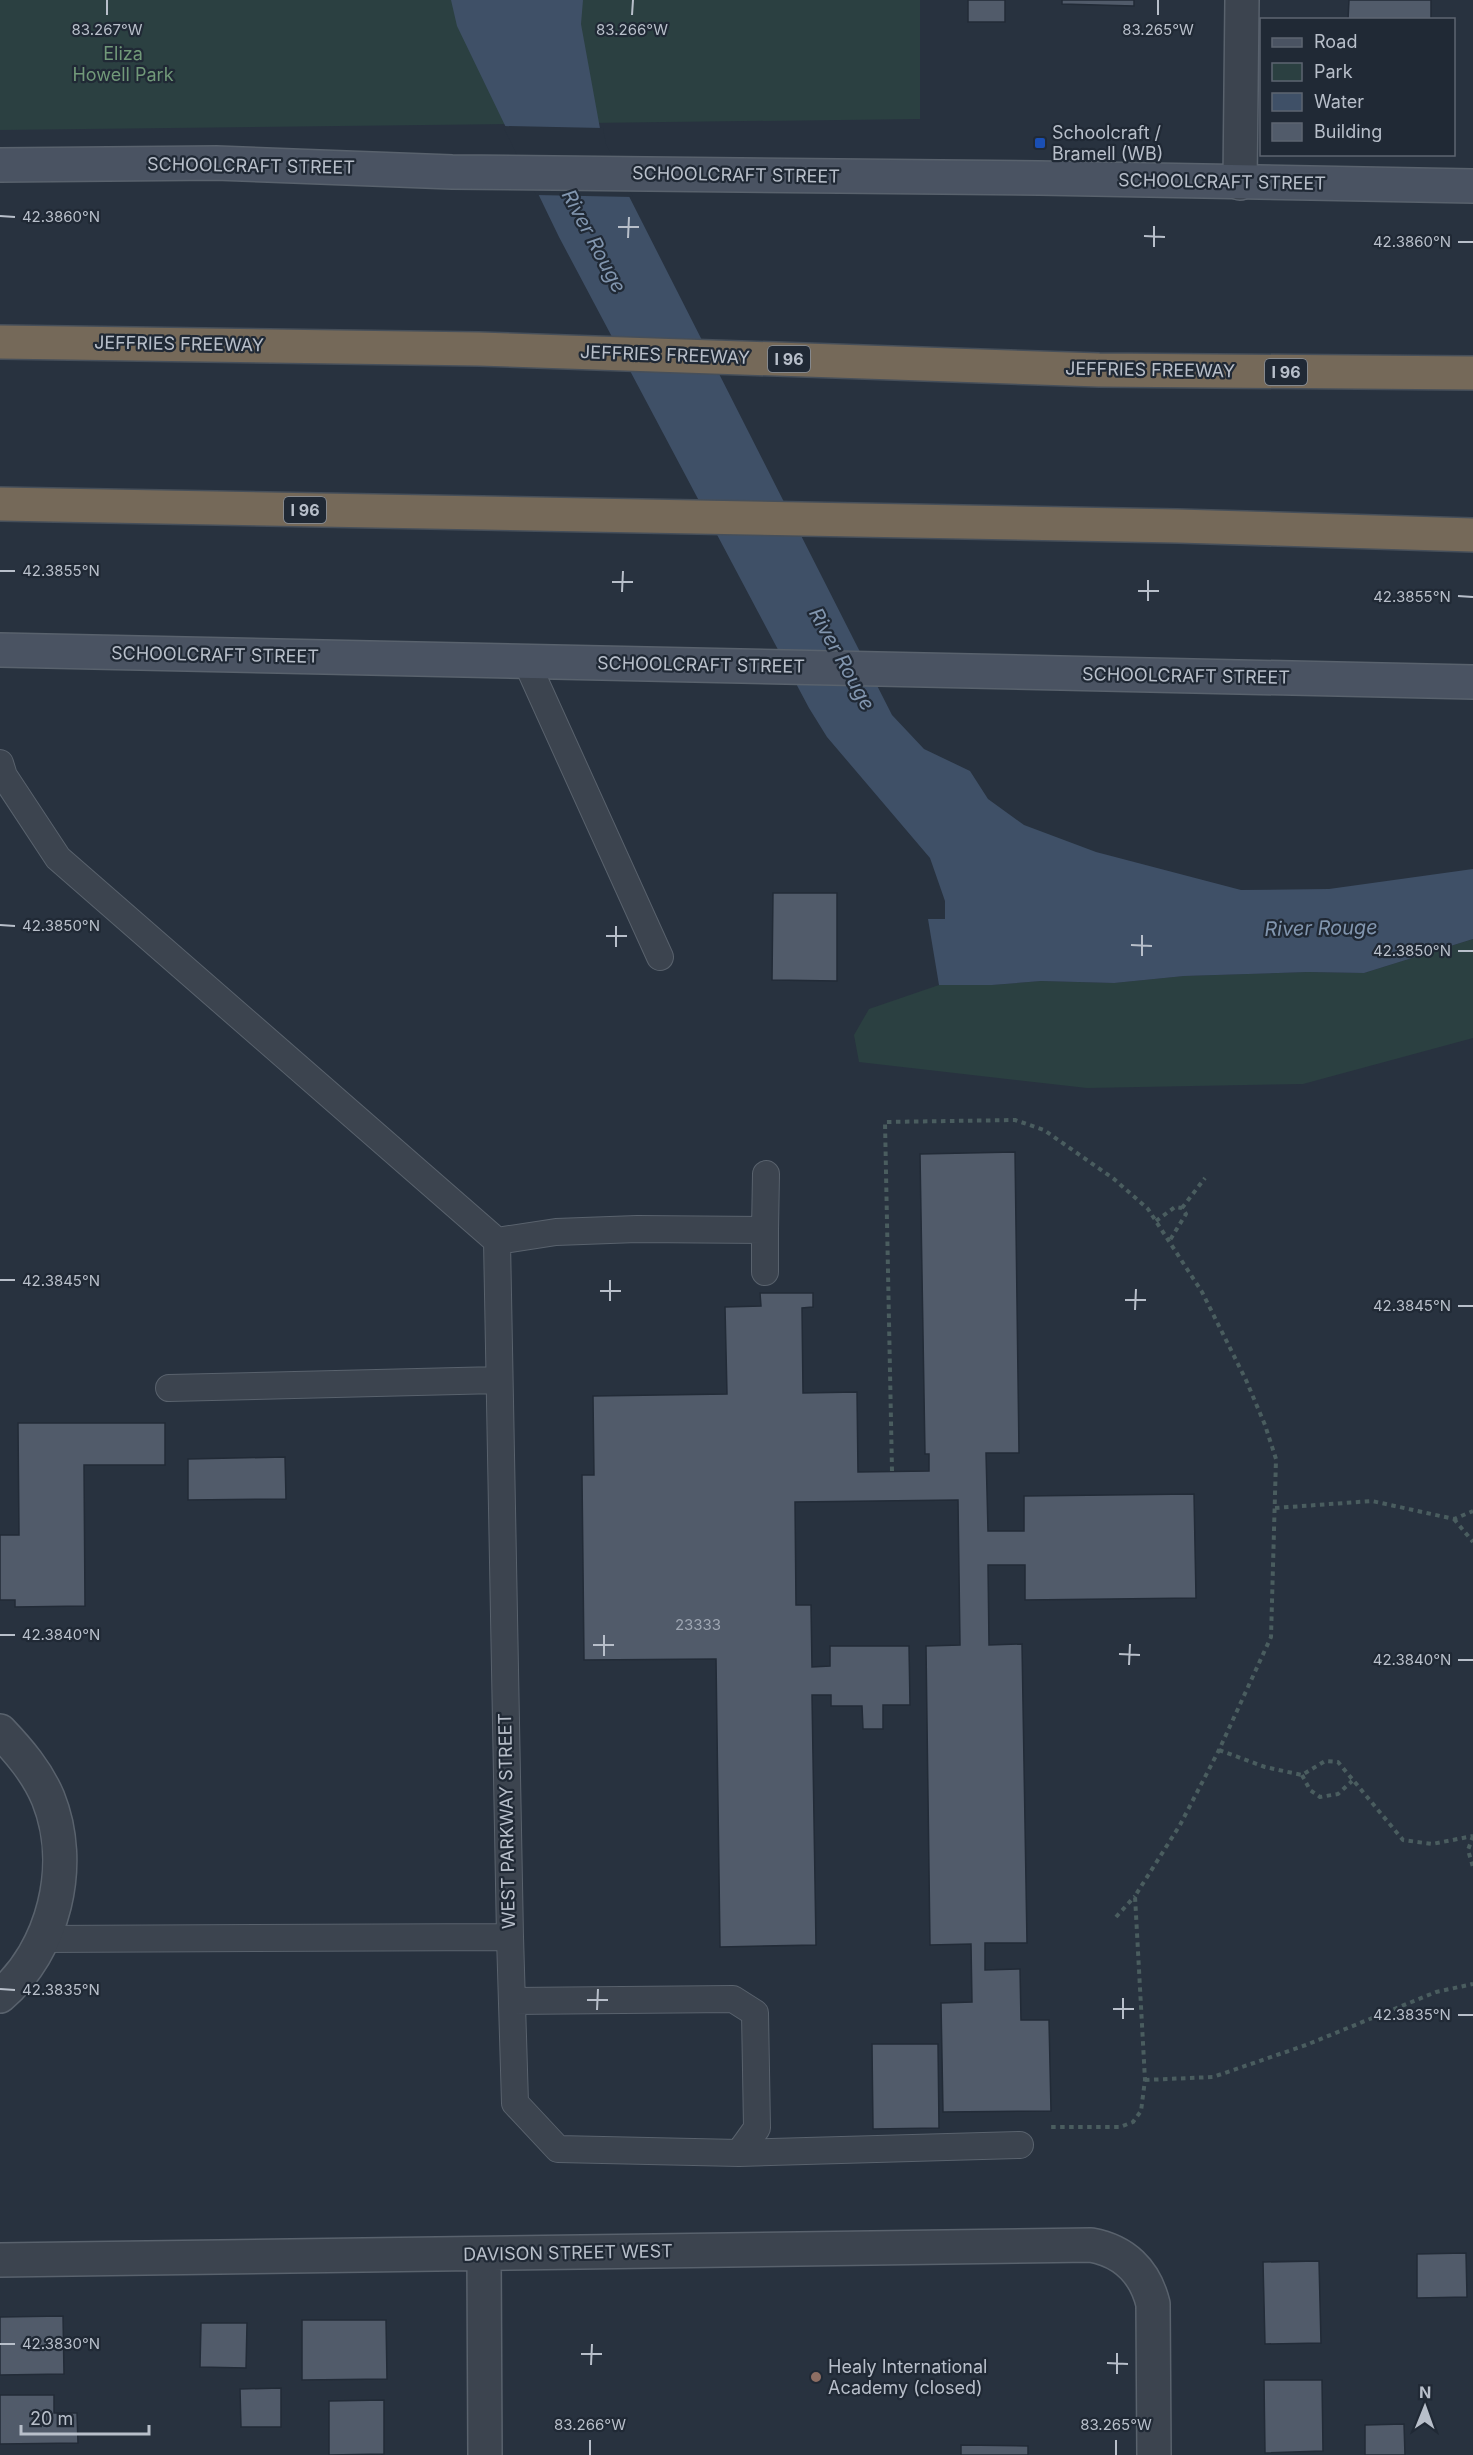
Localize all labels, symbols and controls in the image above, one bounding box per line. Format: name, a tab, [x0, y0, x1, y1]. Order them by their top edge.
legend	[1260, 18, 1455, 156]
text: 83.267°W	[71, 20, 143, 39]
text: 83.266°W	[596, 20, 668, 39]
text: 83.265°W	[1122, 20, 1194, 39]
text: Road	[1314, 31, 1357, 52]
park label: Eliza Howell Park	[72, 43, 174, 85]
text: Park	[1314, 61, 1353, 82]
text: Water	[1314, 91, 1364, 112]
text: Building	[1314, 121, 1382, 142]
place label: Schoolcraft / Bramell (WB)	[1052, 122, 1163, 164]
marker: Schoolcraft / Bramell (WB)	[1033, 136, 1047, 150]
street label: SCHOOLCRAFT STREET	[147, 153, 355, 178]
street label: SCHOOLCRAFT STREET	[632, 162, 840, 187]
street label: SCHOOLCRAFT STREET	[1118, 169, 1326, 194]
water label: River Rouge	[557, 185, 631, 297]
text: 42.3860°N	[22, 207, 100, 226]
text: 42.3860°N	[1373, 232, 1451, 251]
street label: JEFFRIES FREEWAY	[94, 332, 264, 355]
street label: JEFFRIES FREEWAY	[580, 341, 750, 368]
road number: I 96	[768, 346, 810, 372]
street label: JEFFRIES FREEWAY	[1065, 358, 1235, 381]
road number: I 96	[1265, 359, 1307, 385]
road number: I 96	[284, 497, 326, 523]
text: 42.3855°N	[22, 561, 100, 580]
text: 42.3855°N	[1373, 587, 1451, 606]
water label: River Rouge	[804, 604, 880, 714]
street label: SCHOOLCRAFT STREET	[111, 642, 319, 667]
street label: SCHOOLCRAFT STREET	[597, 652, 805, 677]
street label: SCHOOLCRAFT STREET	[1082, 663, 1290, 688]
water label: River Rouge	[1264, 915, 1378, 941]
text: 42.3850°N	[22, 916, 100, 935]
text: 42.3850°N	[1373, 941, 1451, 960]
text: 42.3845°N	[22, 1271, 100, 1290]
text: 42.3845°N	[1373, 1296, 1451, 1315]
house number: 23333	[675, 1615, 721, 1634]
text: 42.3840°N	[22, 1625, 100, 1644]
text: 42.3840°N	[1373, 1650, 1451, 1669]
street label: WEST PARKWAY STREET	[494, 1713, 519, 1929]
text: 42.3835°N	[22, 1980, 100, 1999]
text: 42.3835°N	[1373, 2005, 1451, 2024]
street label: DAVISON STREET WEST	[463, 2240, 673, 2265]
text: 42.3830°N	[22, 2334, 100, 2353]
place label: Healy International Academy (closed)	[828, 2356, 987, 2398]
marker: Healy International Academy (closed)	[809, 2370, 823, 2384]
north arrow	[1395, 2377, 1455, 2437]
text: N	[1419, 2382, 1432, 2402]
scale bar	[21, 2398, 148, 2436]
text: 20 m	[30, 2408, 73, 2429]
text: 83.266°W	[554, 2415, 626, 2434]
text: 83.265°W	[1080, 2415, 1152, 2434]

